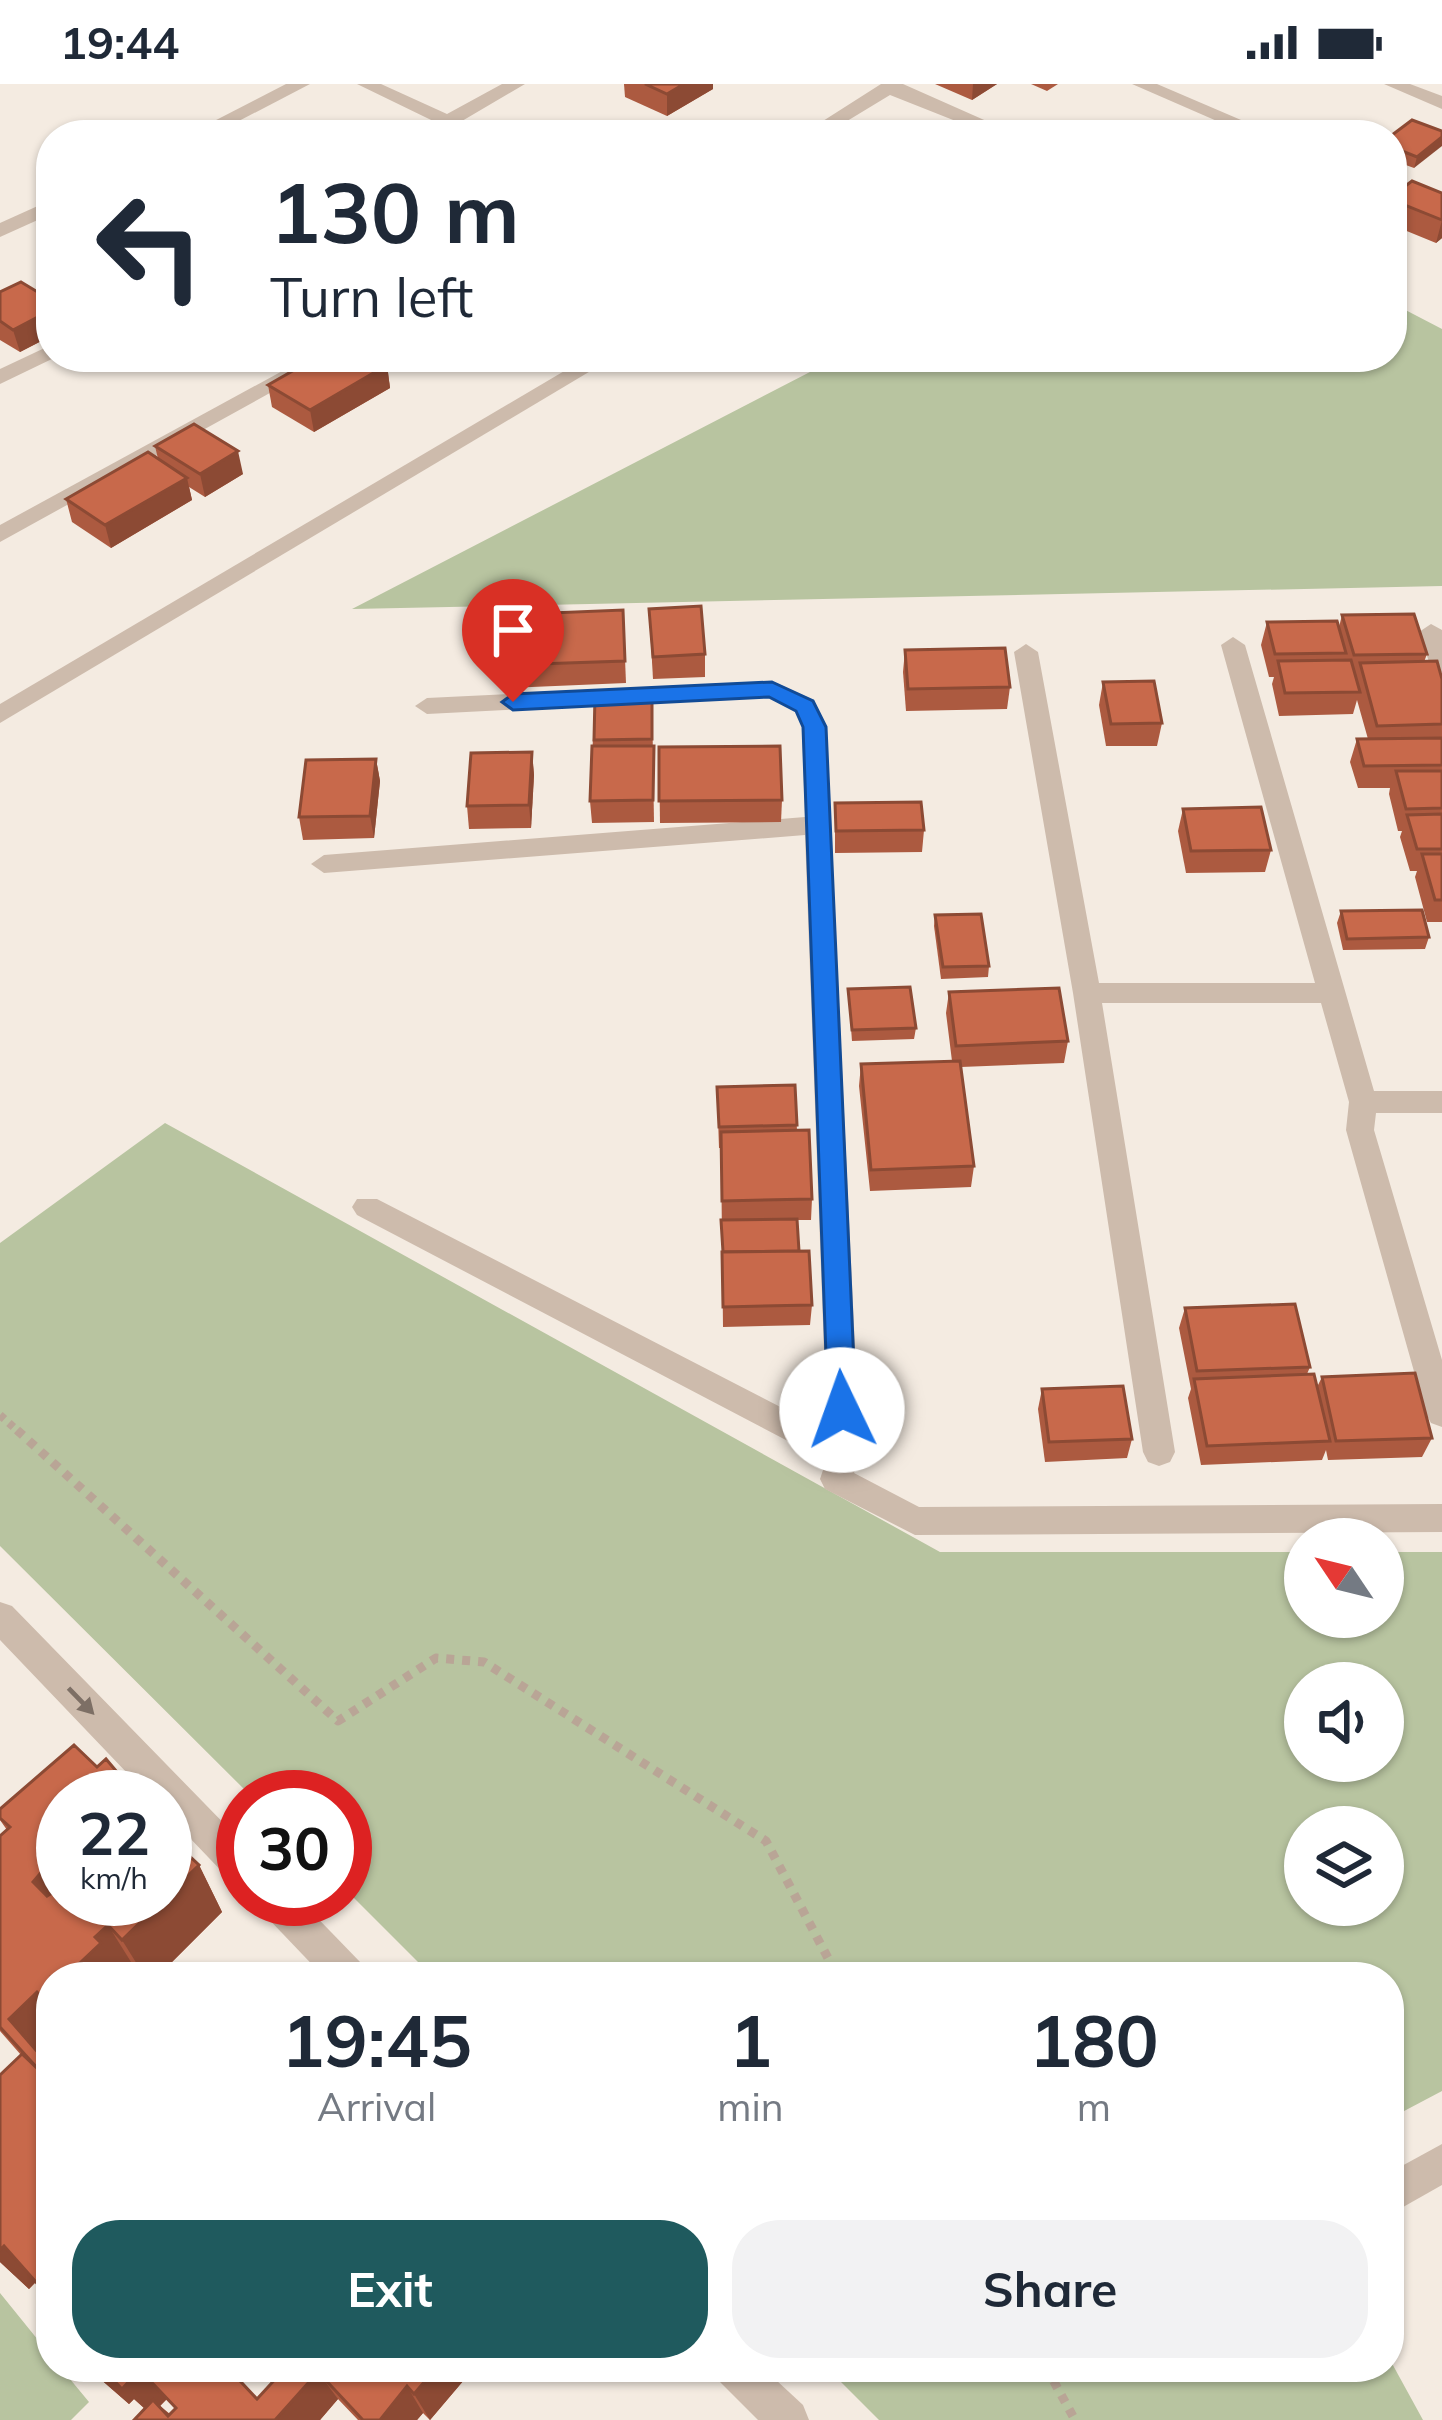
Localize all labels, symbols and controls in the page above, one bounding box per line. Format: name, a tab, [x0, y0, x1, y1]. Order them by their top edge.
text: 19:44	[60, 14, 179, 70]
text: 130 m	[270, 159, 520, 264]
icon: left	[72, 168, 228, 324]
text: Turn left	[270, 263, 473, 331]
pin	[462, 579, 564, 702]
icon: arrive	[480, 597, 546, 663]
position arrow	[779, 1347, 905, 1473]
north arrow	[1284, 1518, 1404, 1638]
map controls	[1284, 1518, 1404, 1926]
button: sound	[1284, 1662, 1404, 1782]
one-way arrow	[67, 1686, 95, 1715]
speed limit sign: 30	[216, 1770, 372, 1926]
text: 22	[78, 1795, 150, 1870]
button: layers	[1284, 1806, 1404, 1926]
text: km/h	[80, 1859, 148, 1897]
text: 19:45	[281, 1995, 472, 2085]
text: 1	[729, 1995, 772, 2085]
text: 180	[1029, 1995, 1159, 2085]
text: Arrival	[317, 2082, 436, 2131]
text: min	[717, 2082, 784, 2131]
text: m	[1077, 2082, 1111, 2131]
button: Exit	[72, 2220, 708, 2358]
button: Share	[732, 2220, 1368, 2358]

